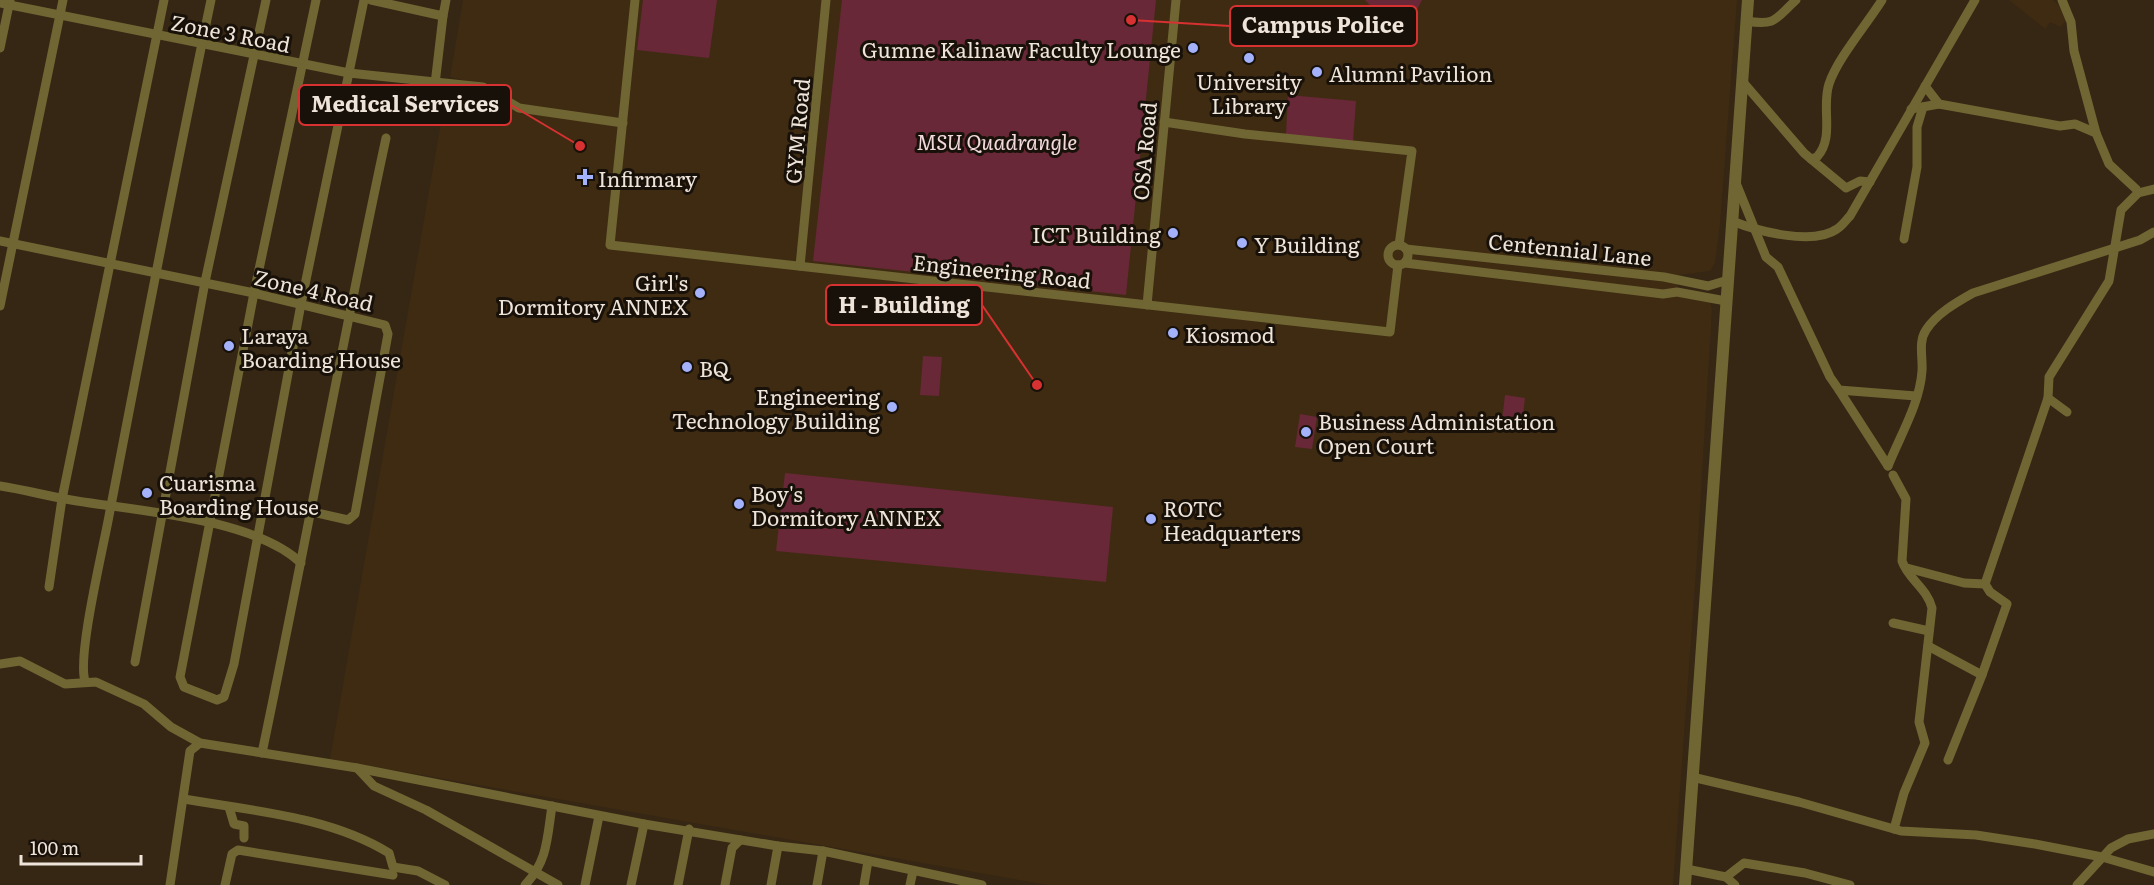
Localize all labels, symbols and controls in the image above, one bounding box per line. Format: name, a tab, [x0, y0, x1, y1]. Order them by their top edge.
street label: Zone 3 Road	[169, 5, 294, 59]
callout: Campus Police	[1230, 6, 1417, 46]
text: Campus Police	[1242, 7, 1404, 40]
place label: Gumne Kalinaw Faculty Lounge	[862, 33, 1181, 64]
marker: Gumne Kalinaw Faculty Lounge	[1186, 41, 1200, 55]
marker: University Library	[1242, 51, 1256, 65]
place label: Alumni Pavilion	[1329, 57, 1492, 88]
place label: University Library	[1196, 65, 1303, 120]
marker: Alumni Pavilion	[1310, 65, 1324, 79]
street label: GYM Road	[776, 77, 816, 185]
callout: Medical Services	[299, 85, 511, 125]
text: Medical Services	[311, 86, 499, 119]
street label: OSA Road	[1123, 100, 1163, 202]
park label: MSU Quadrangle	[917, 125, 1077, 156]
place label: Infirmary	[598, 162, 698, 193]
marker: Infirmary	[576, 168, 594, 186]
place label: ICT Building	[1032, 218, 1161, 249]
street label: Centennial Lane	[1487, 224, 1653, 272]
marker: ICT Building	[1166, 226, 1180, 240]
place label: Y Building	[1254, 228, 1360, 259]
marker: Y Building	[1235, 236, 1249, 250]
street label: Engineering Road	[911, 245, 1093, 295]
street label: Zone 4 Road	[251, 260, 377, 318]
place label: Girl's Dormitory ANNEX	[498, 266, 688, 321]
callout: H - Building	[826, 285, 982, 325]
marker: Girl's Dormitory ANNEX	[693, 286, 707, 300]
text: H - Building	[838, 287, 970, 320]
place label: Kiosmod	[1185, 318, 1275, 349]
place label: Laraya Boarding House	[241, 319, 401, 374]
marker: Kiosmod	[1166, 326, 1180, 340]
marker: Laraya Boarding House	[222, 339, 236, 353]
place label: BQ	[699, 352, 732, 383]
marker: BQ	[680, 360, 694, 374]
place label: Engineering Technology Building	[672, 380, 880, 435]
marker: Engineering Technology Building	[885, 400, 899, 414]
place label: Business Administation Open Court	[1318, 405, 1555, 460]
marker: Business Administation Open Court	[1299, 425, 1313, 439]
place label: Cuarisma Boarding House	[159, 466, 319, 521]
place label: Boy's Dormitory ANNEX	[751, 477, 941, 532]
marker: Cuarisma Boarding House	[140, 486, 154, 500]
place label: ROTC Headquarters	[1163, 492, 1300, 547]
marker: Boy's Dormitory ANNEX	[732, 497, 746, 511]
marker: ROTC Headquarters	[1144, 512, 1158, 526]
scale bar	[21, 828, 141, 866]
text: 100 m	[30, 834, 79, 861]

